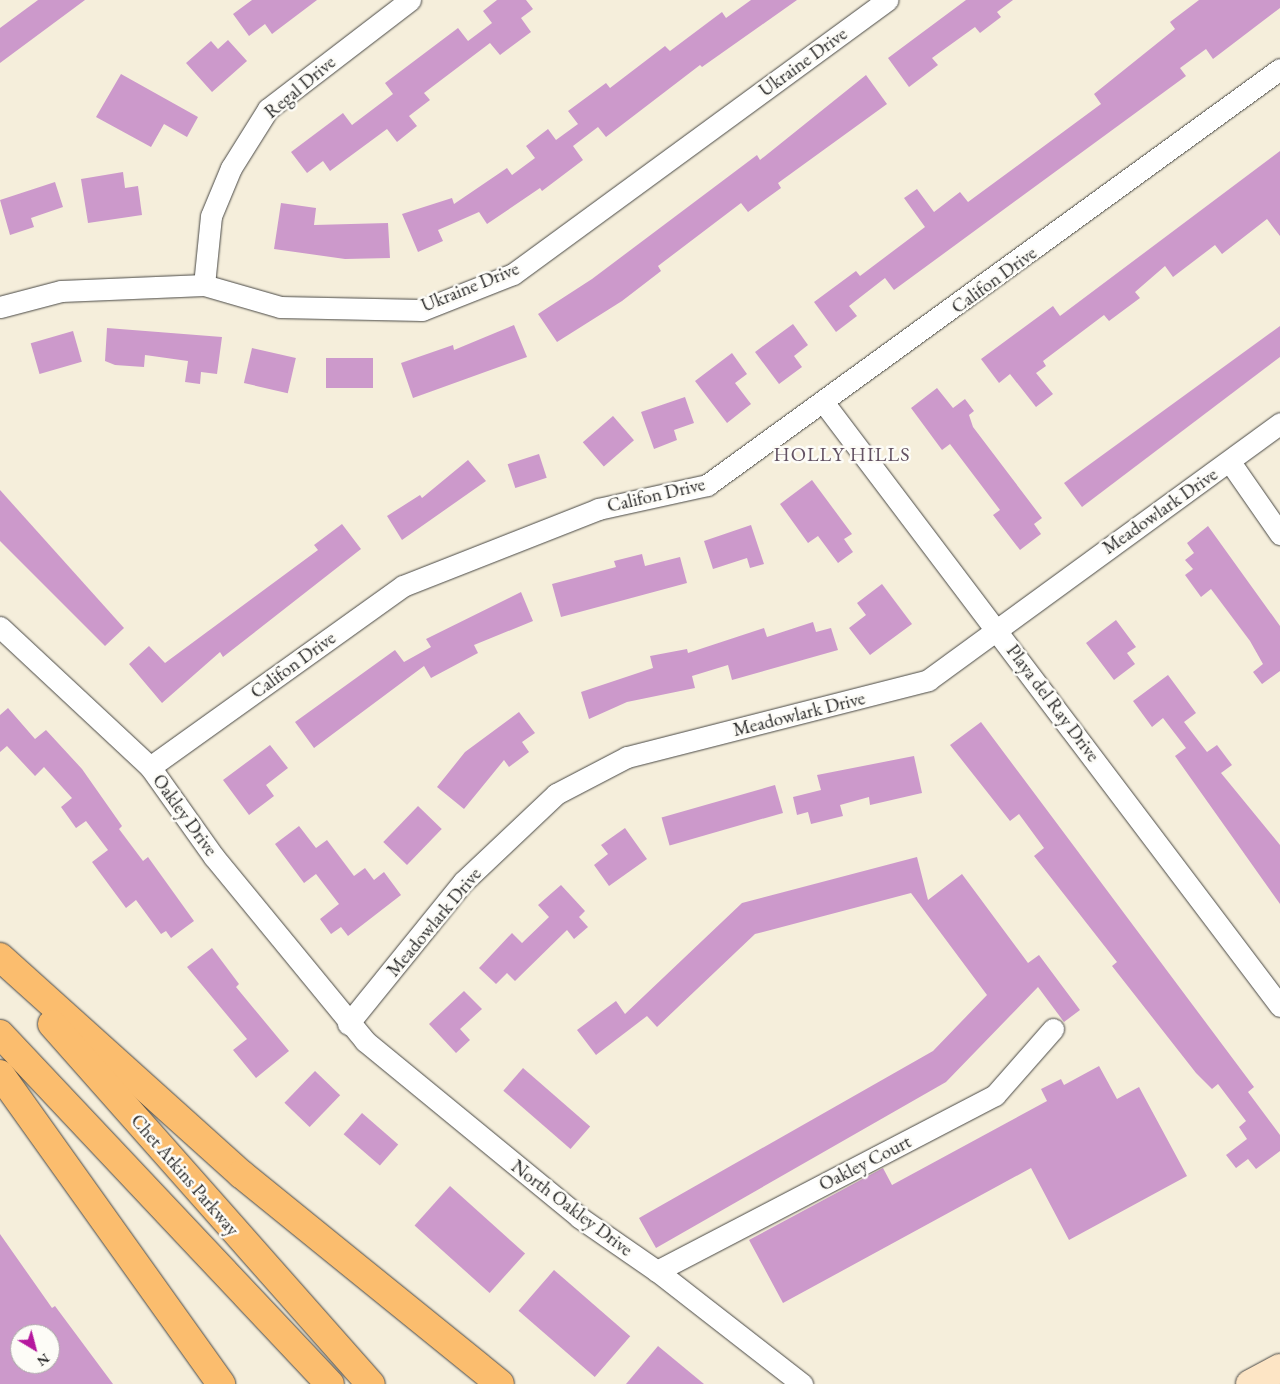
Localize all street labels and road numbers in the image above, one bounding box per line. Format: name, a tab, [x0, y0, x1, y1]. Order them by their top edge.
street label: Ukraine Drive	[754, 22, 852, 102]
street label: Regal Drive	[260, 51, 340, 123]
street label: Califon Drive	[947, 241, 1041, 319]
street label: Ukraine Drive	[418, 257, 522, 317]
street label: Meadowlark Drive	[1098, 463, 1222, 559]
street label: Califon Drive	[605, 473, 707, 517]
street label: Califon Drive	[246, 626, 340, 704]
street label: Playa del Ray Drive	[1002, 640, 1104, 766]
street label: Meadowlark Drive	[731, 687, 867, 741]
street label: Oakley Drive	[148, 770, 222, 860]
street label: Meadowlark Drive	[382, 863, 486, 981]
street label: Chet Atkins Parkway	[126, 1109, 244, 1241]
street label: Oakley Court	[815, 1130, 915, 1196]
street label: North Oakley Drive	[507, 1155, 637, 1261]

